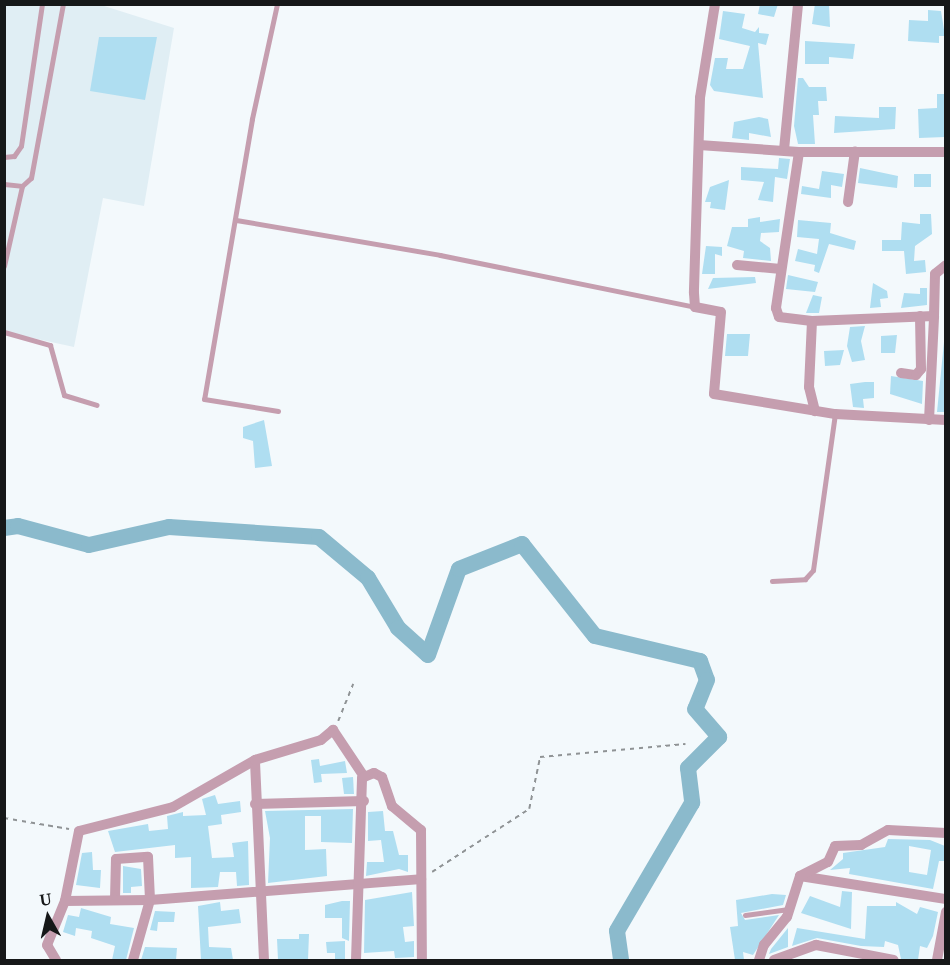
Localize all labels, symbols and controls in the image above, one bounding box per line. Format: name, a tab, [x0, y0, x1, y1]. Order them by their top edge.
north arrow	[18, 887, 78, 947]
text: U	[38, 887, 53, 911]

